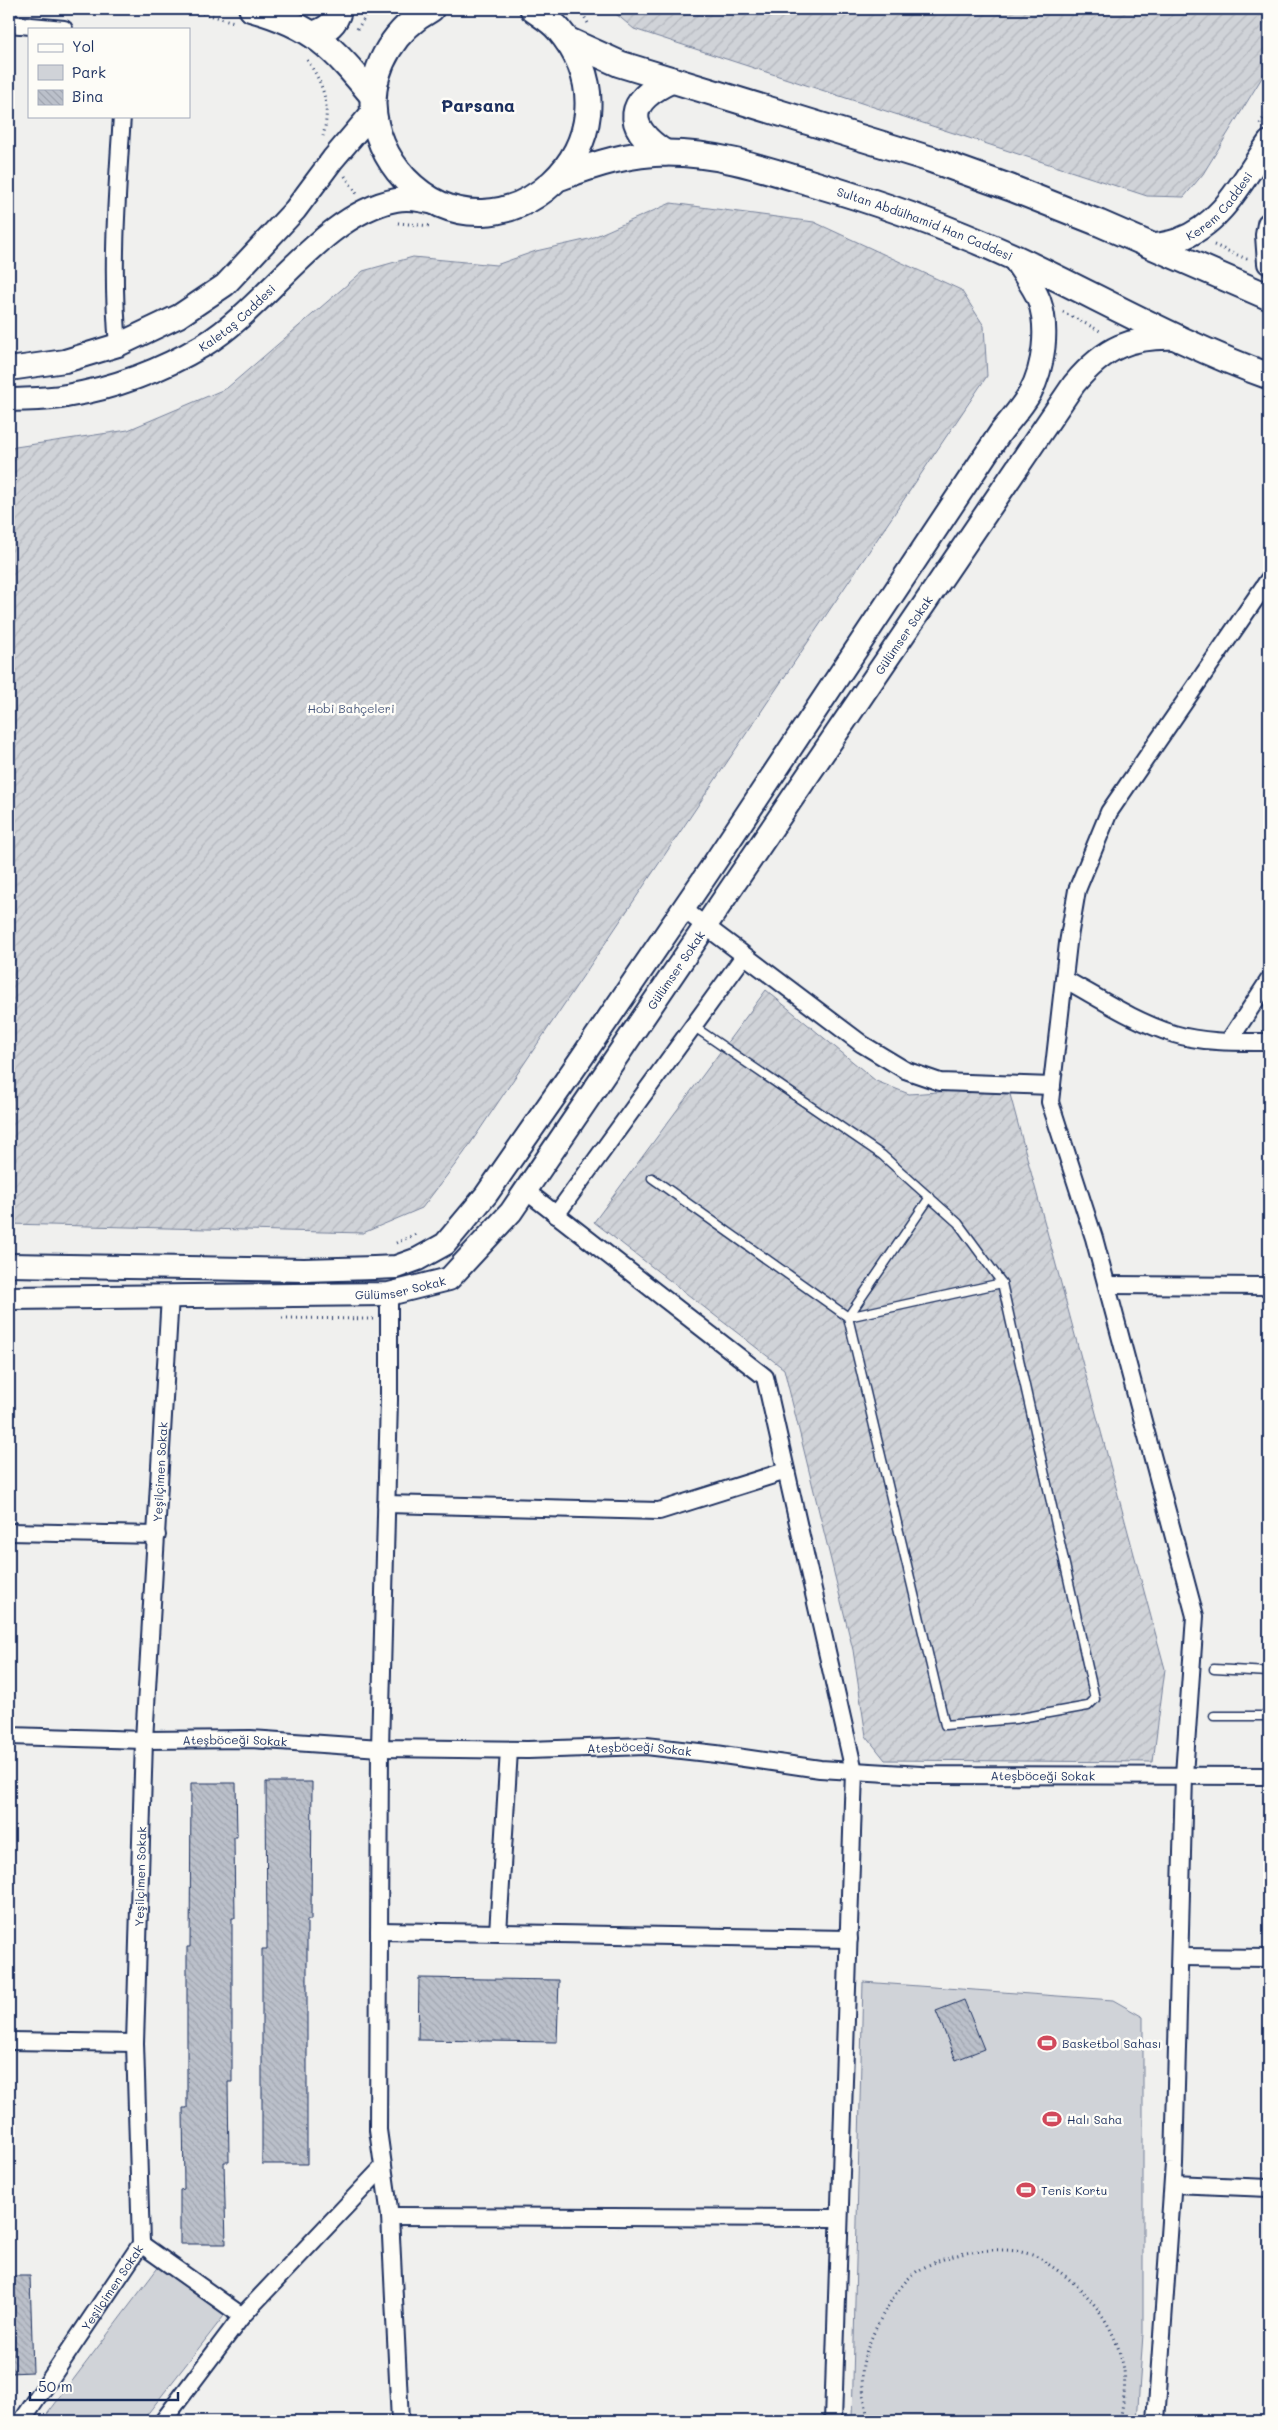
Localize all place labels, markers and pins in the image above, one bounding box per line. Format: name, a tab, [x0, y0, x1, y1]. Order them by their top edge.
sports icon: Basketbol Sahası	[1036, 2032, 1058, 2054]
place label: Basketbol Sahası	[1062, 2035, 1162, 2051]
sports icon: Halı Saha	[1041, 2108, 1063, 2130]
place label: Halı Saha	[1067, 2111, 1122, 2127]
sports icon: Tenis Kortu	[1015, 2179, 1037, 2201]
place label: Tenis Kortu	[1041, 2182, 1107, 2198]

